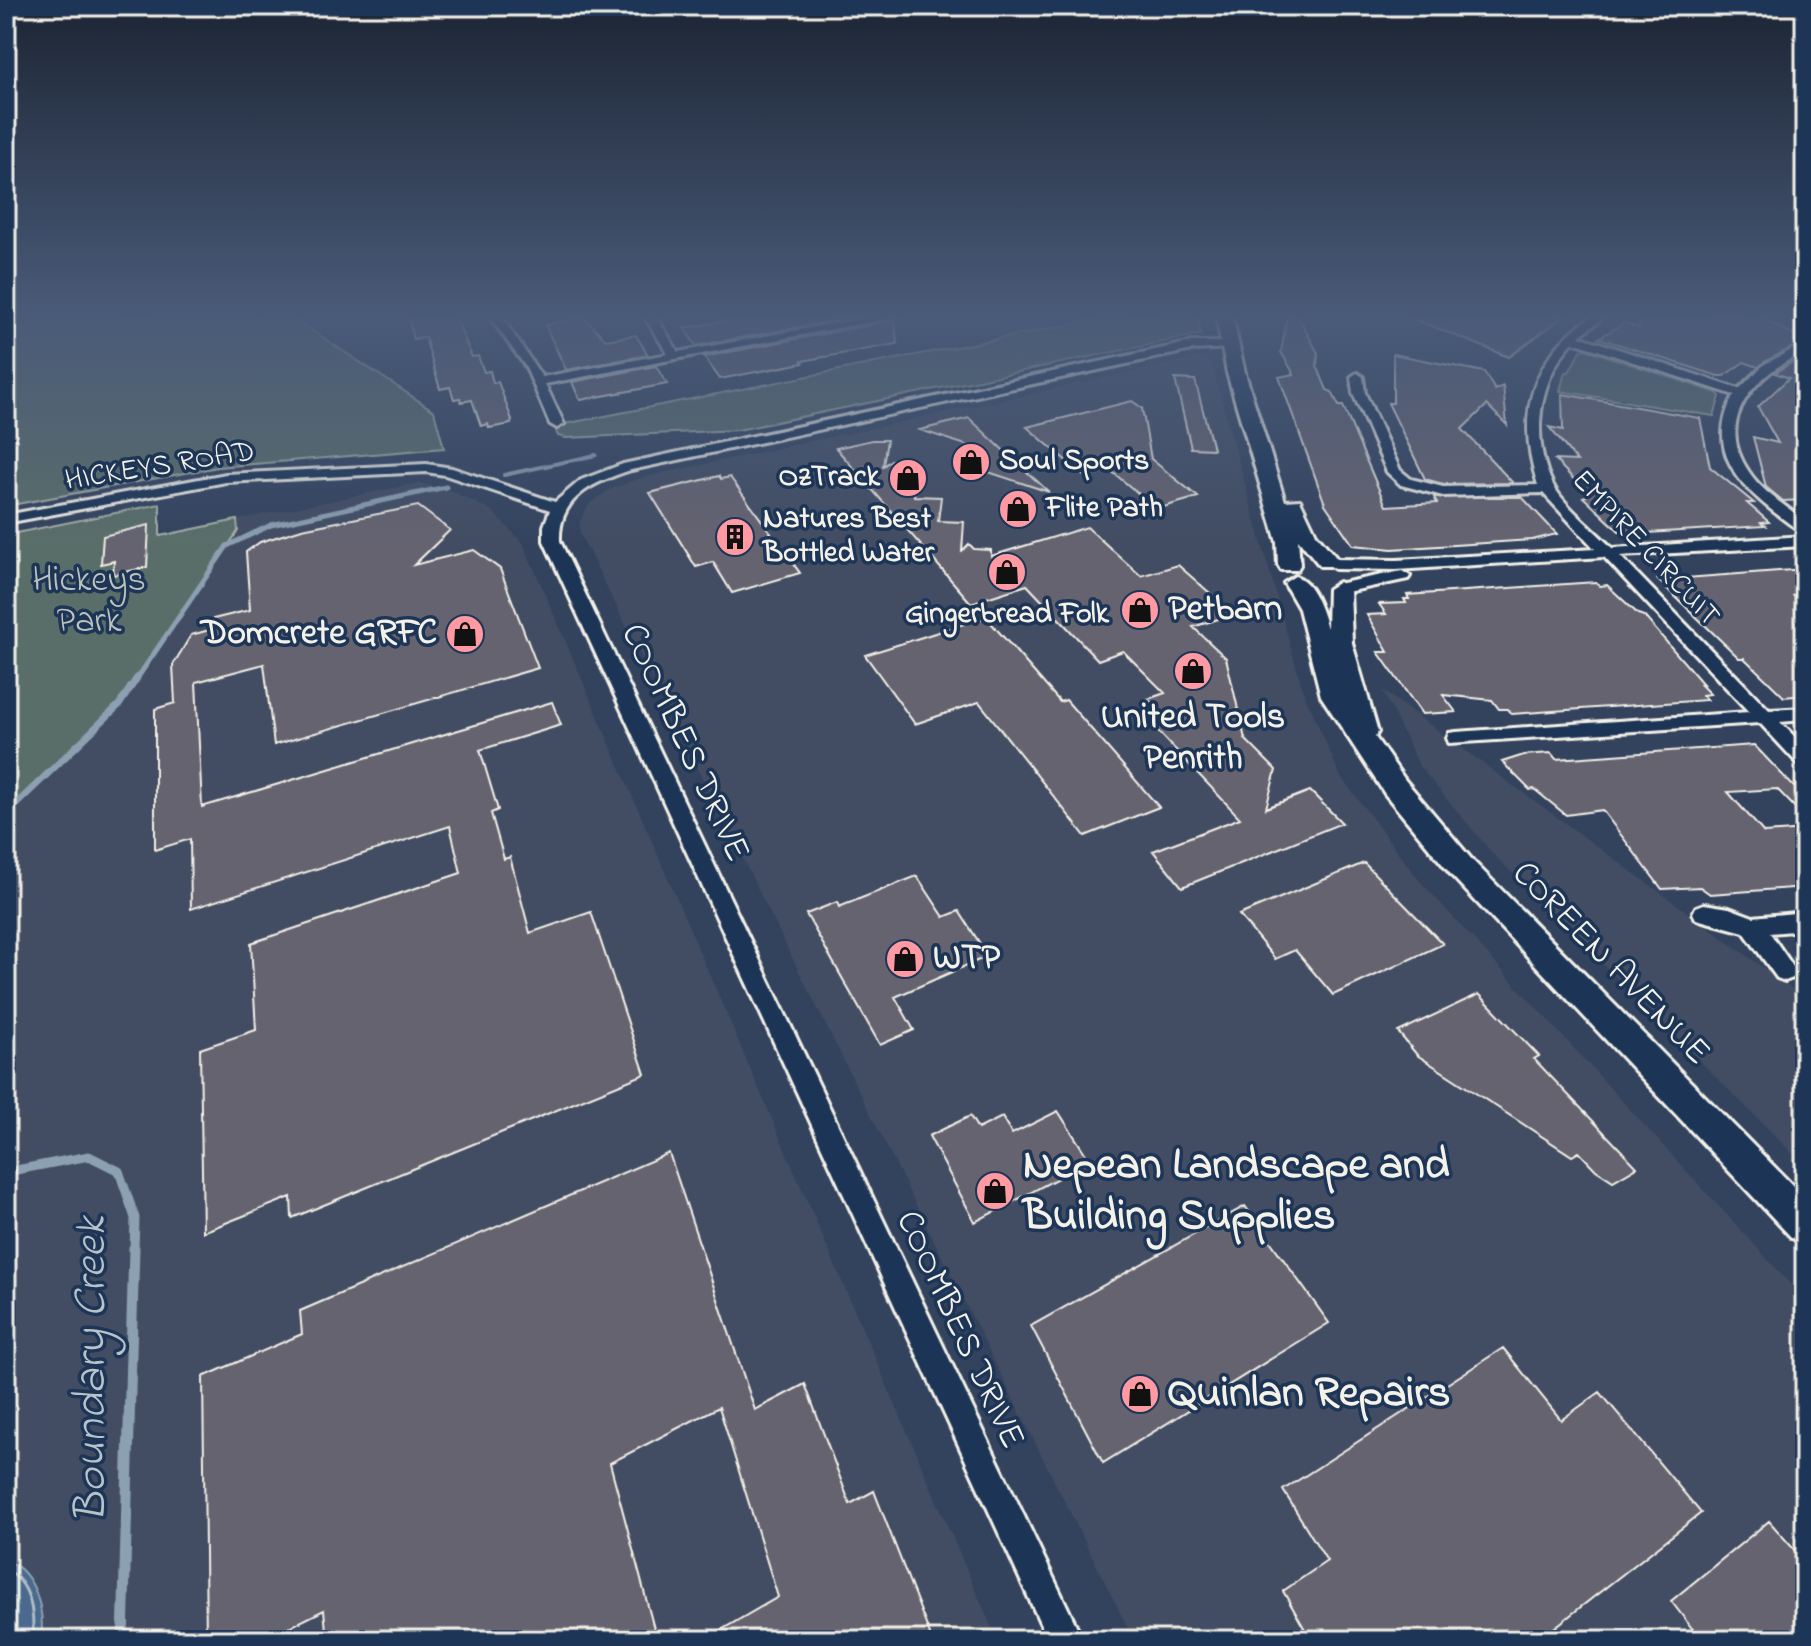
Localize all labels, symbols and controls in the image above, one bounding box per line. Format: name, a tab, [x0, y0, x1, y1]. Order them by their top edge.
street label: HICKEYS ROAD	[62, 430, 258, 504]
place label: Soul Sports	[999, 440, 1149, 484]
shop icon: Soul Sports	[950, 441, 992, 483]
place label: OzTrack	[779, 456, 881, 500]
shop icon: OzTrack	[887, 457, 929, 499]
street label: EMPIRE CIRCUIT	[1560, 460, 1730, 638]
place label: Flite Path	[1044, 487, 1163, 531]
shop icon: Flite Path	[997, 488, 1039, 530]
place label: Natures Best Bottled Water	[761, 498, 935, 576]
building icon: Natures Best Bottled Water	[714, 516, 756, 558]
shop icon: Gingerbread Folk	[986, 551, 1028, 593]
park label: Hickeys Park	[32, 555, 146, 649]
place label: Petbarn	[1168, 584, 1282, 637]
shop icon: Petbarn	[1119, 589, 1161, 631]
place label: Gingerbread Folk	[905, 593, 1110, 638]
place label: Domcrete GRFC	[199, 608, 437, 661]
shop icon: Domcrete GRFC	[444, 613, 486, 655]
street label: COOMBES DRIVE	[606, 615, 762, 871]
shop icon: United Tools Penrith	[1172, 650, 1214, 692]
place label: United Tools Penrith	[1101, 692, 1285, 786]
street label: COREEN AVENUE	[1498, 850, 1722, 1078]
place label: WTP	[933, 933, 1001, 986]
shop icon: WTP	[884, 938, 926, 980]
place label: Nepean Landscape and Building Supplies	[1021, 1134, 1450, 1250]
shop icon: Nepean Landscape and Building Supplies	[974, 1170, 1016, 1212]
street label: COOMBES DRIVE	[881, 1202, 1037, 1458]
water label: Boundary Creek	[59, 1215, 126, 1523]
place label: Quinlan Repairs	[1168, 1362, 1450, 1426]
shop icon: Quinlan Repairs	[1119, 1373, 1161, 1415]

